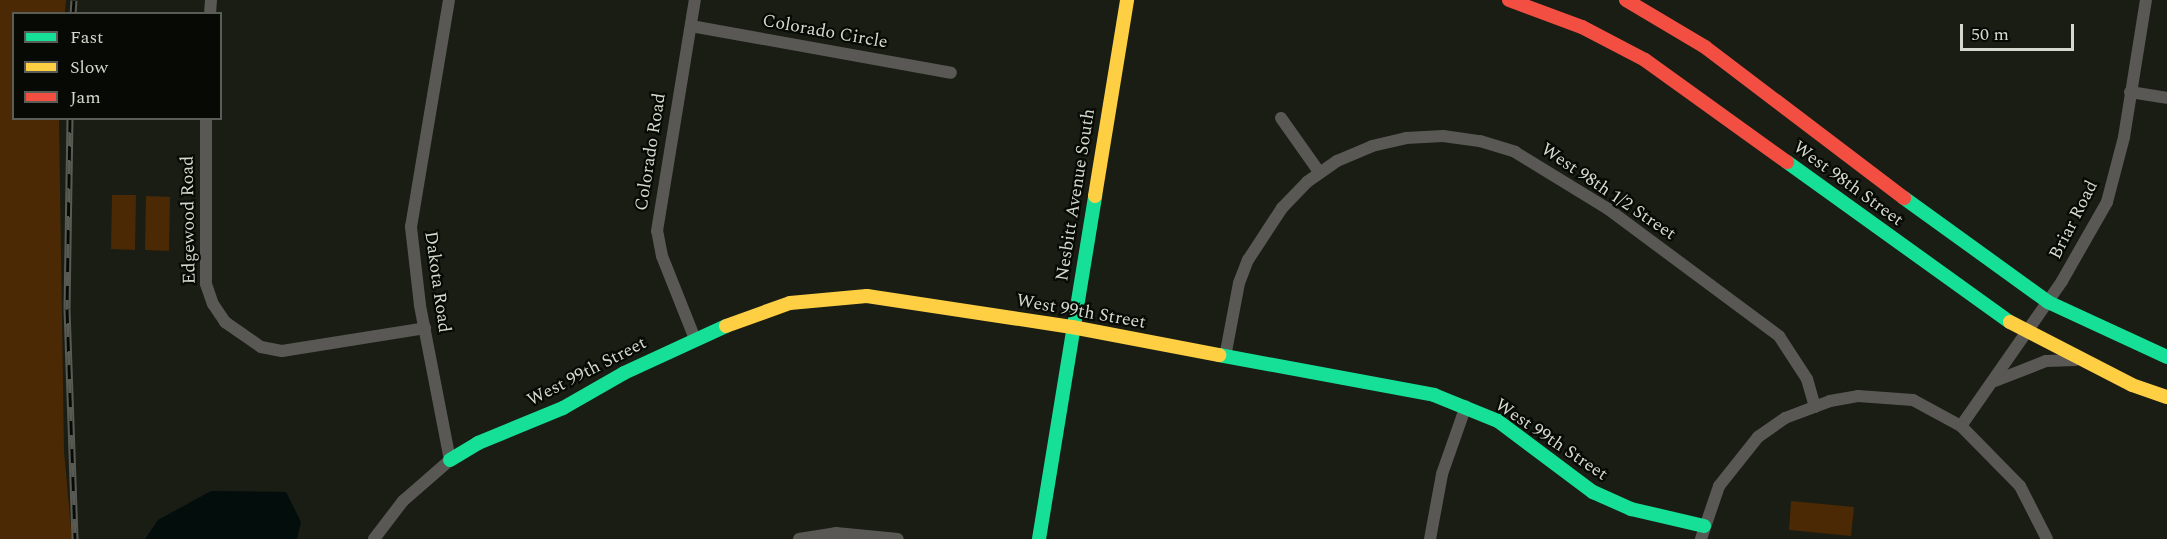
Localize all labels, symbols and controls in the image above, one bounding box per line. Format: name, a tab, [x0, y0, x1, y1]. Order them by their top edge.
street label: Colorado Circle	[761, 10, 889, 54]
legend	[12, 12, 222, 120]
scale bar	[1963, 12, 2077, 50]
text: 50 m	[1971, 21, 2009, 48]
text: Fast	[70, 24, 103, 51]
text: Slow	[70, 54, 108, 81]
text: Jam	[70, 84, 101, 111]
street label: Colorado Road	[631, 92, 671, 212]
street label: Nesbitt Avenue South	[1052, 107, 1100, 283]
street label: West 98th Street	[1789, 137, 1907, 231]
street label: West 98th 1/2 Street	[1536, 139, 1680, 245]
street label: Edgewood Road	[177, 156, 201, 284]
street label: Briar Road	[2045, 177, 2103, 263]
street label: Dakota Road	[419, 230, 455, 334]
street label: West 99th Street	[1015, 290, 1147, 334]
street label: West 99th Street	[524, 333, 650, 411]
street label: West 99th Street	[1491, 394, 1611, 486]

